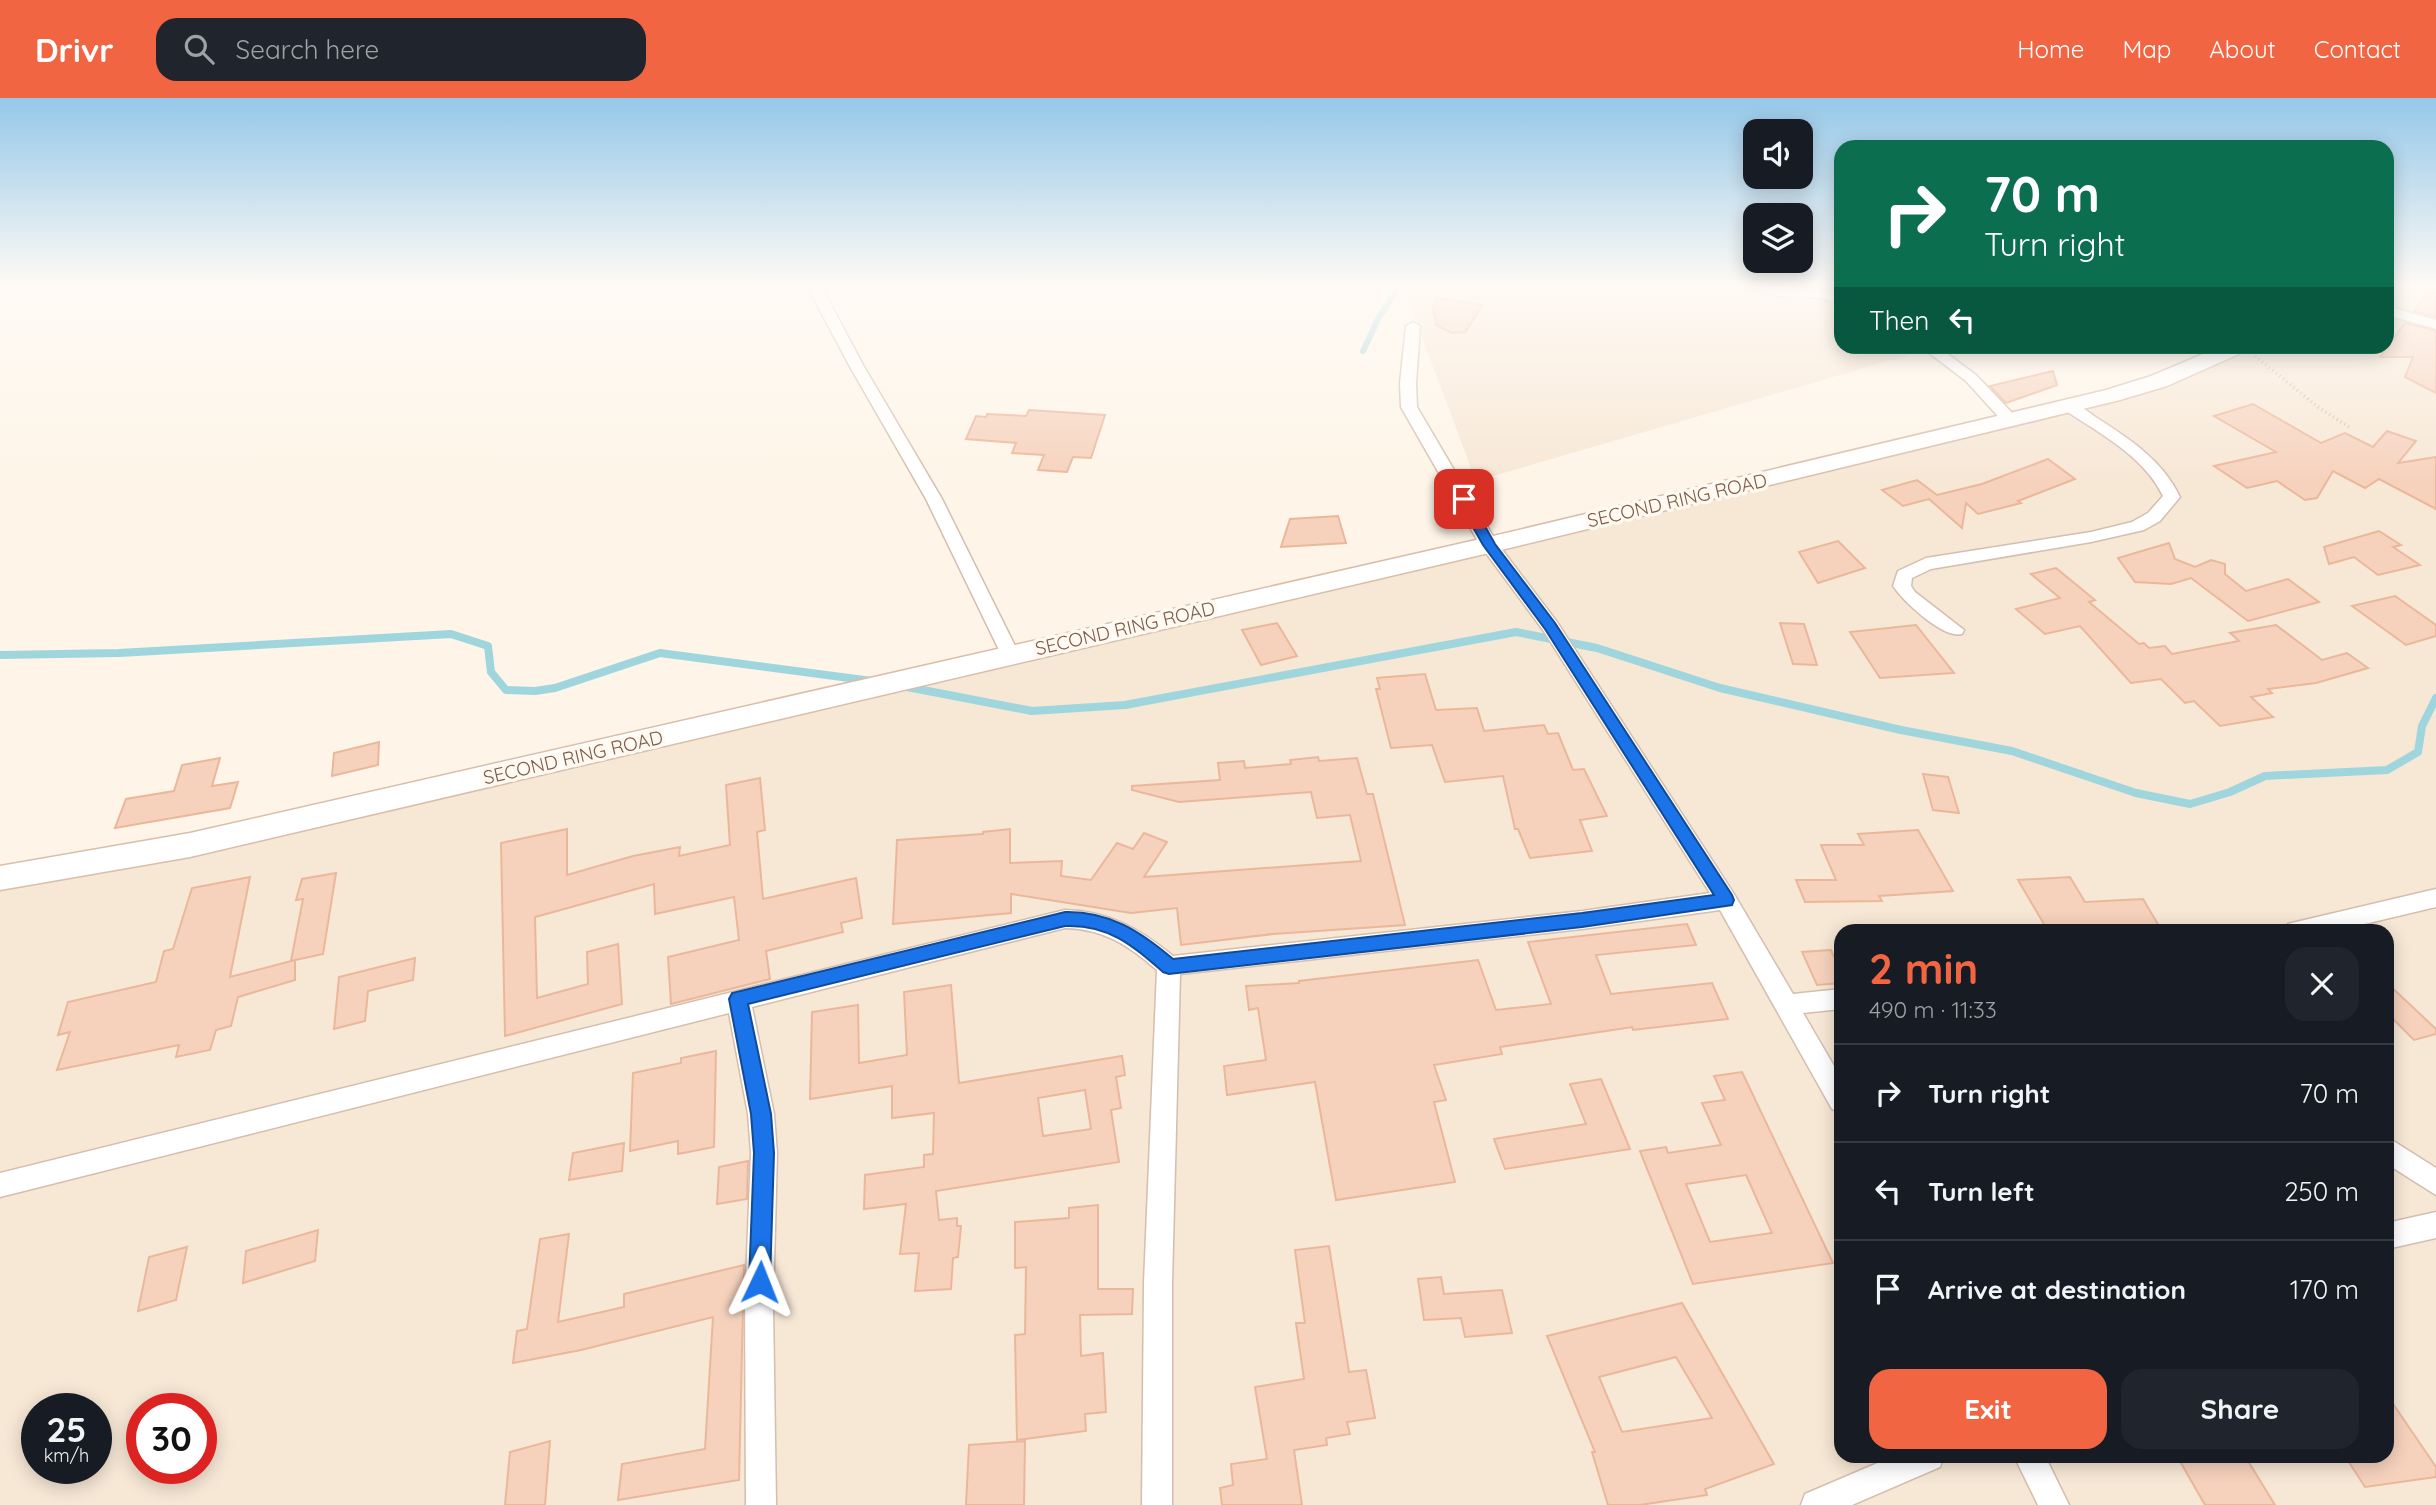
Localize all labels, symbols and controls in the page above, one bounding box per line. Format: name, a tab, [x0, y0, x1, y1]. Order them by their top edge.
search box	[156, 18, 646, 81]
text: Drivr	[35, 29, 114, 70]
icon: search	[180, 30, 218, 68]
text: Search here	[236, 33, 379, 66]
text: Home	[2017, 34, 2084, 64]
text: Map	[2122, 34, 2171, 64]
text: About	[2209, 34, 2276, 64]
text: Contact	[2314, 34, 2401, 64]
map controls	[1743, 119, 1813, 273]
button: sound	[1743, 119, 1813, 189]
text: 70 m	[1984, 163, 2100, 224]
icon: right	[1869, 168, 1960, 259]
button: layers	[1743, 203, 1813, 273]
text: Turn right	[1984, 224, 2125, 264]
icon: left	[1943, 301, 1981, 339]
text: Then	[1869, 304, 1929, 337]
street label: SECOND RING ROAD	[1585, 468, 1769, 532]
pin	[1434, 469, 1494, 529]
icon: arrive	[1445, 480, 1483, 518]
street label: SECOND RING ROAD	[1033, 596, 1217, 660]
street label: SECOND RING ROAD	[481, 725, 665, 789]
text: 2 min	[1869, 942, 1978, 995]
button: close	[2285, 947, 2359, 1021]
text: 490 m · 11:33	[1869, 995, 1997, 1024]
icon: right	[1869, 1074, 1907, 1112]
text: Turn right	[1928, 1077, 2050, 1110]
text: 70 m	[2299, 1077, 2359, 1110]
icon: left	[1869, 1172, 1907, 1210]
text: Turn left	[1928, 1175, 2035, 1208]
text: 250 m	[2284, 1175, 2359, 1208]
position arrow	[723, 1245, 797, 1319]
icon: arrive	[1869, 1270, 1907, 1308]
text: Arrive at destination	[1928, 1273, 2186, 1306]
text: 170 m	[2290, 1273, 2359, 1306]
button: Exit	[1869, 1369, 2107, 1449]
button: Share	[2121, 1369, 2359, 1449]
speed limit sign: 30	[126, 1393, 217, 1484]
text: 25	[46, 1407, 87, 1451]
text: km/h	[44, 1444, 89, 1467]

